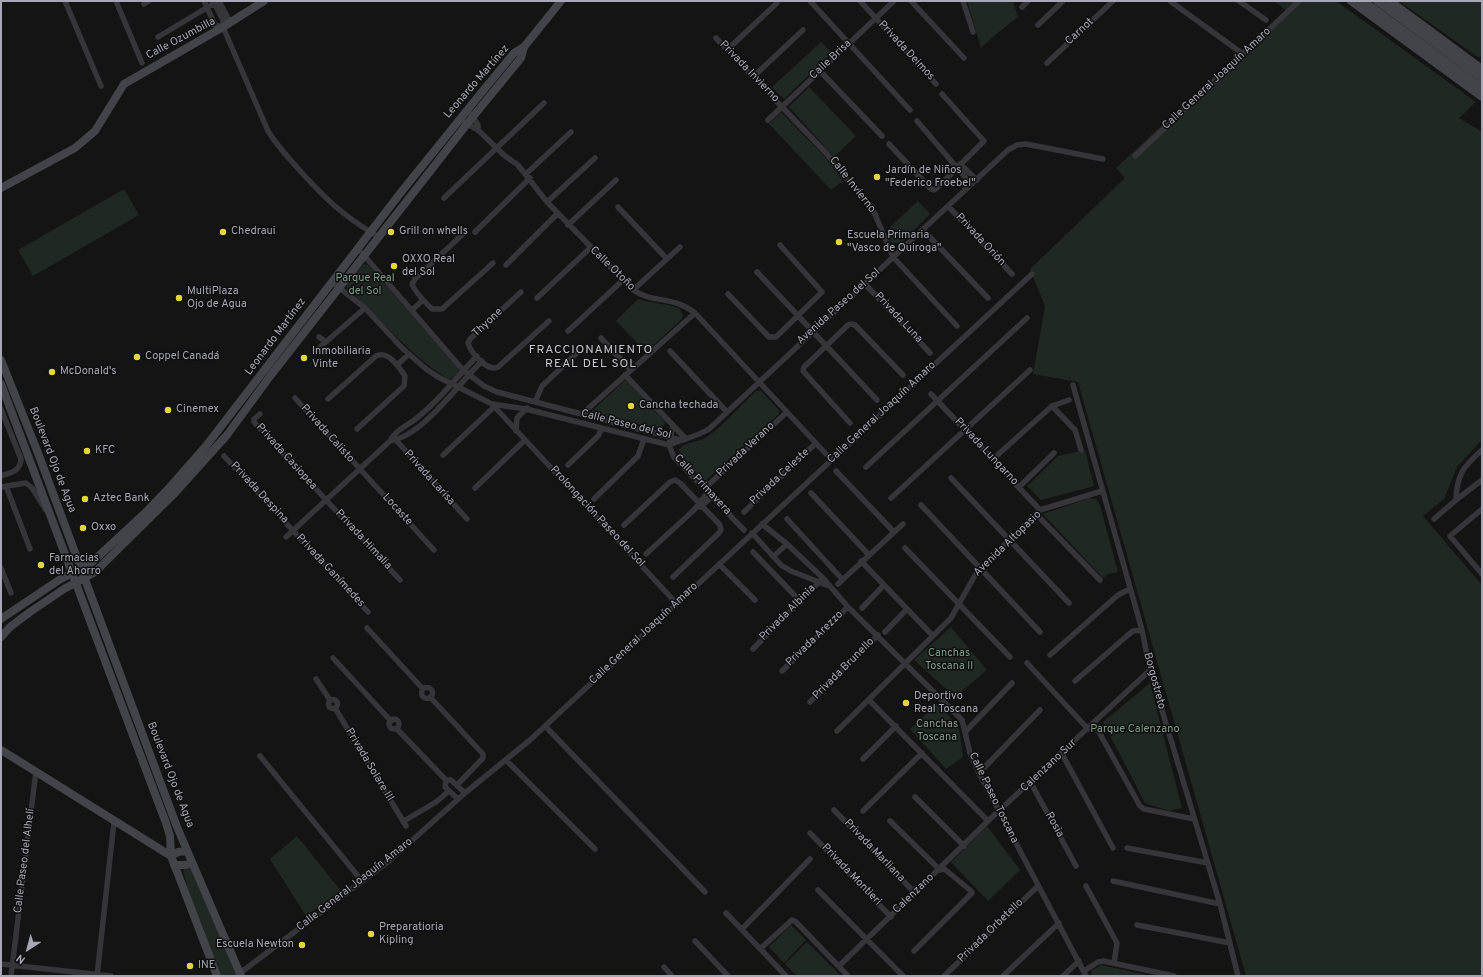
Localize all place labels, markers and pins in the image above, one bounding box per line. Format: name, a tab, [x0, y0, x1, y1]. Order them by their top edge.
place label: Jardín de Niños "Federico Froebel"	[885, 164, 976, 190]
marker: Jardín de Niños "Federico Froebel"	[872, 172, 882, 182]
place label: Chedraui	[231, 225, 276, 239]
place label: Grill on whells	[399, 225, 468, 239]
marker: Chedraui	[218, 227, 228, 237]
marker: Grill on whells	[386, 227, 396, 237]
place label: Escuela Primaria "Vasco de Quiroga"	[847, 229, 941, 255]
marker: Escuela Primaria "Vasco de Quiroga"	[834, 237, 844, 247]
place label: OXXO Real del Sol	[402, 253, 455, 279]
marker: OXXO Real del Sol	[389, 261, 399, 271]
place label: MultiPlaza Ojo de Agua	[187, 285, 247, 311]
marker: MultiPlaza Ojo de Agua	[174, 293, 184, 303]
place label: Inmobiliaria Vinte	[312, 345, 370, 371]
place label: Coppel Canadá	[145, 350, 219, 364]
marker: Coppel Canadá	[132, 352, 142, 362]
marker: Inmobiliaria Vinte	[299, 353, 309, 363]
place label: McDonald's	[60, 365, 116, 379]
marker: McDonald's	[47, 367, 57, 377]
place label: Cancha techada	[639, 399, 718, 413]
marker: Cancha techada	[626, 401, 636, 411]
place label: Cinemex	[176, 403, 219, 417]
marker: Cinemex	[163, 405, 173, 415]
place label: KFC	[95, 444, 115, 458]
marker: KFC	[82, 446, 92, 456]
place label: Aztec Bank	[93, 492, 150, 506]
marker: Aztec Bank	[80, 494, 90, 504]
place label: Oxxo	[91, 521, 116, 535]
marker: Oxxo	[78, 523, 88, 533]
place label: Farmacias del Ahorro	[49, 552, 101, 578]
marker: Farmacias del Ahorro	[36, 560, 46, 570]
place label: Deportivo Real Toscana	[914, 690, 978, 716]
marker: Deportivo Real Toscana	[901, 698, 911, 708]
place label: Preparatioria Kipling	[379, 921, 444, 947]
marker: Preparatioria Kipling	[366, 929, 376, 939]
place label: Escuela Newton	[216, 938, 294, 952]
marker: Escuela Newton	[297, 940, 307, 950]
place label: INE	[198, 959, 215, 973]
marker: INE	[185, 961, 195, 971]

